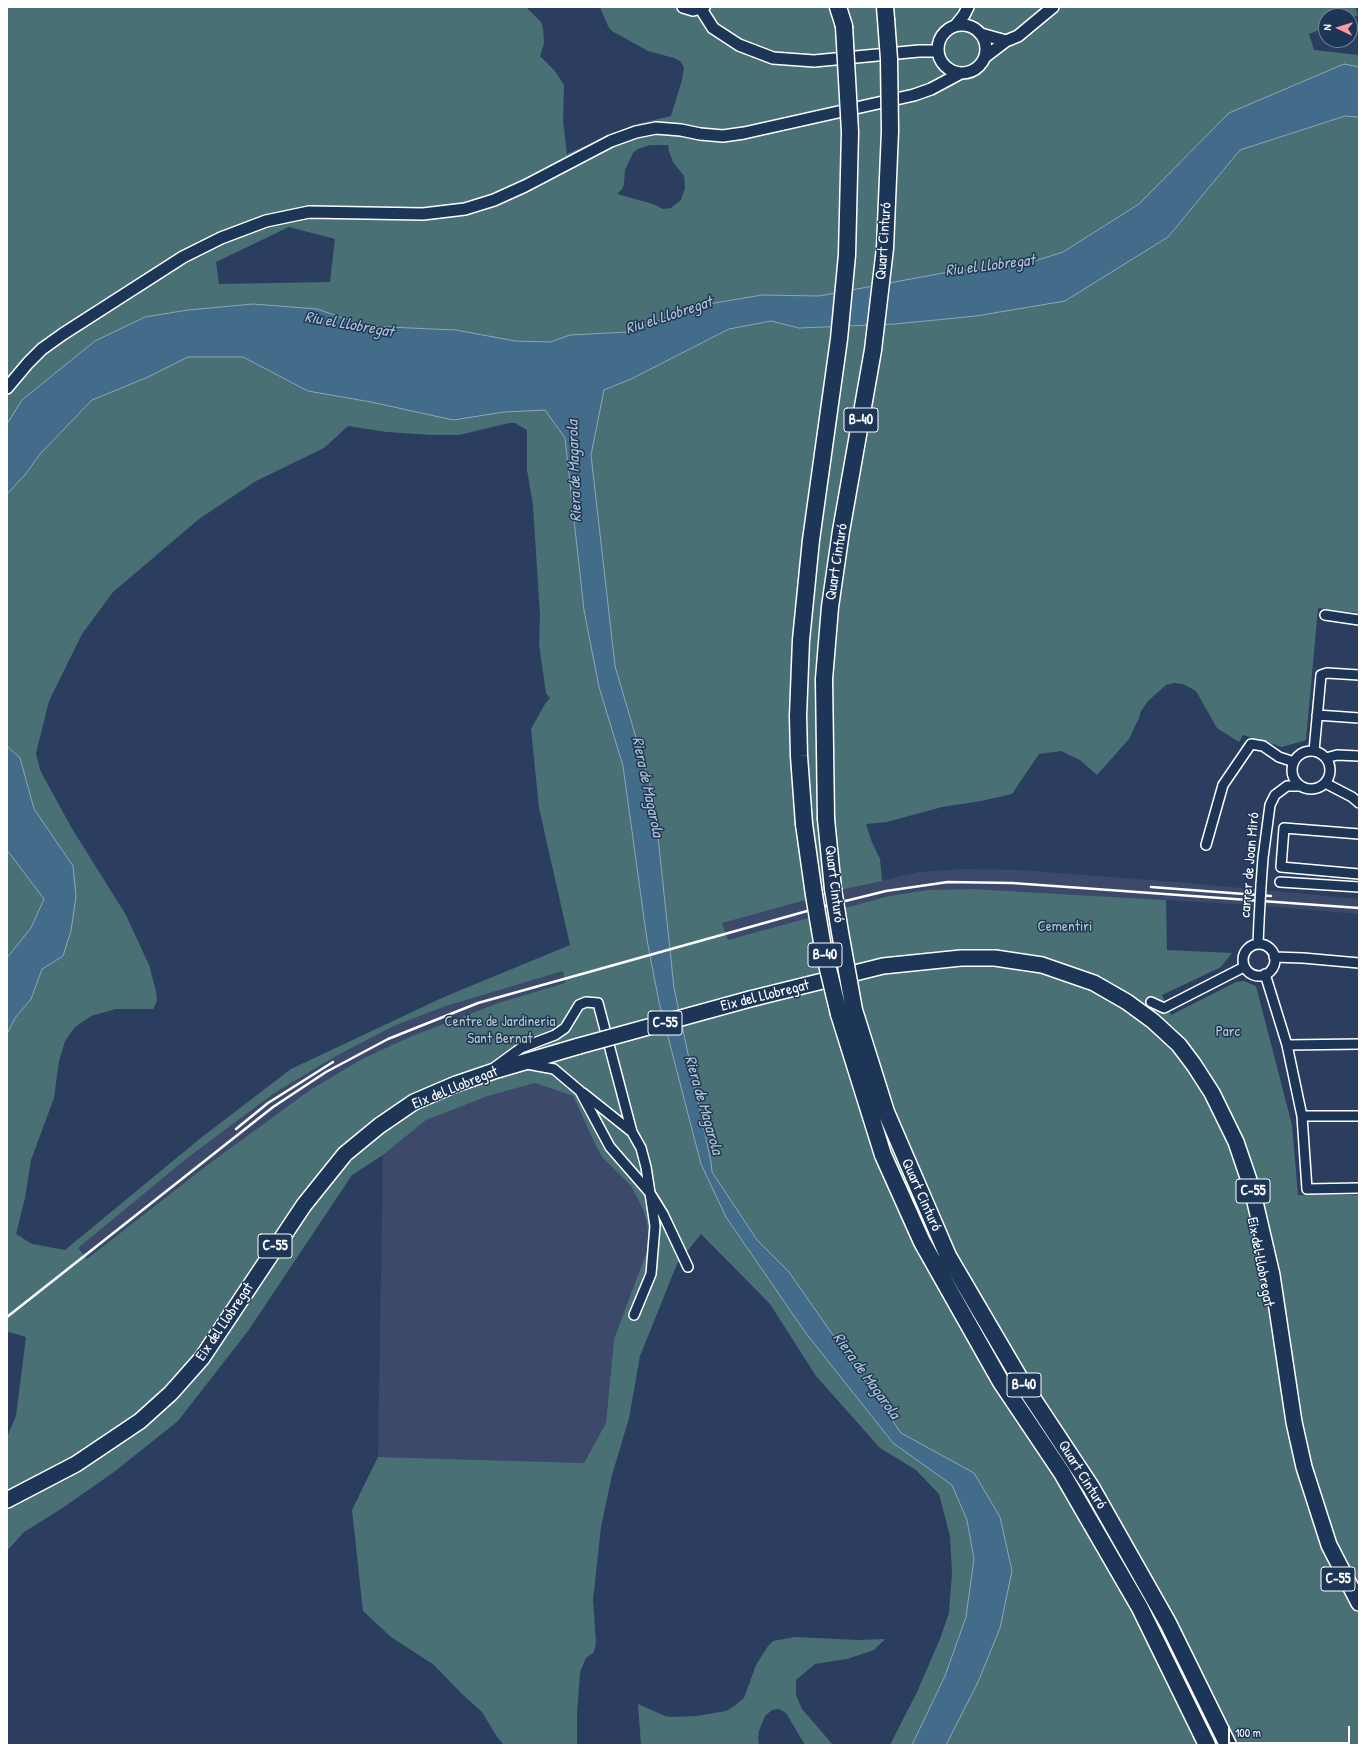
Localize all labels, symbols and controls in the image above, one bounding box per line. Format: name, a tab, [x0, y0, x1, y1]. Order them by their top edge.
north arrow	[1318, 8, 1358, 48]
text: N	[1320, 24, 1334, 31]
street label: Quart Cinturó	[872, 202, 896, 280]
water label: Riu el Llobregat	[944, 251, 1036, 281]
water label: Riu el Llobregat	[623, 293, 715, 339]
water label: Riu el Llobregat	[303, 308, 395, 342]
road number: B-40	[844, 408, 878, 432]
water label: Riera de Magarola	[564, 420, 586, 522]
street label: Quart Cinturó	[822, 522, 852, 602]
water label: Riera de Magarola	[627, 735, 667, 839]
street label: carrer de Joan Miró	[1236, 812, 1264, 918]
street label: Quart Cinturó	[820, 844, 848, 924]
park label: Cementiri	[1038, 918, 1092, 936]
road number: B-40	[808, 943, 842, 967]
street label: Eix del Llobregat	[719, 976, 811, 1016]
road number: C-55	[648, 1011, 682, 1035]
park label: Centre de Jardineria Sant Bernat	[445, 1013, 555, 1048]
park label: Parc	[1216, 1023, 1240, 1041]
water label: Riera de Magarola	[680, 1053, 726, 1157]
street label: Eix del Llobregat	[410, 1063, 500, 1113]
street label: Quart Cinturó	[897, 1156, 945, 1234]
road number: C-55	[1236, 1179, 1270, 1203]
street label: Eix del Llobregat	[1243, 1216, 1277, 1308]
road number: C-55	[258, 1234, 292, 1258]
street label: Eix del Llobregat	[192, 1279, 258, 1365]
water label: Riera de Magarola	[828, 1329, 904, 1423]
road number: B-40	[1007, 1373, 1041, 1397]
street label: Quart Cinturó	[1054, 1437, 1110, 1513]
road number: C-55	[1321, 1567, 1355, 1591]
scale bar	[1230, 1718, 1352, 1744]
text: 100 m	[1235, 1724, 1261, 1741]

